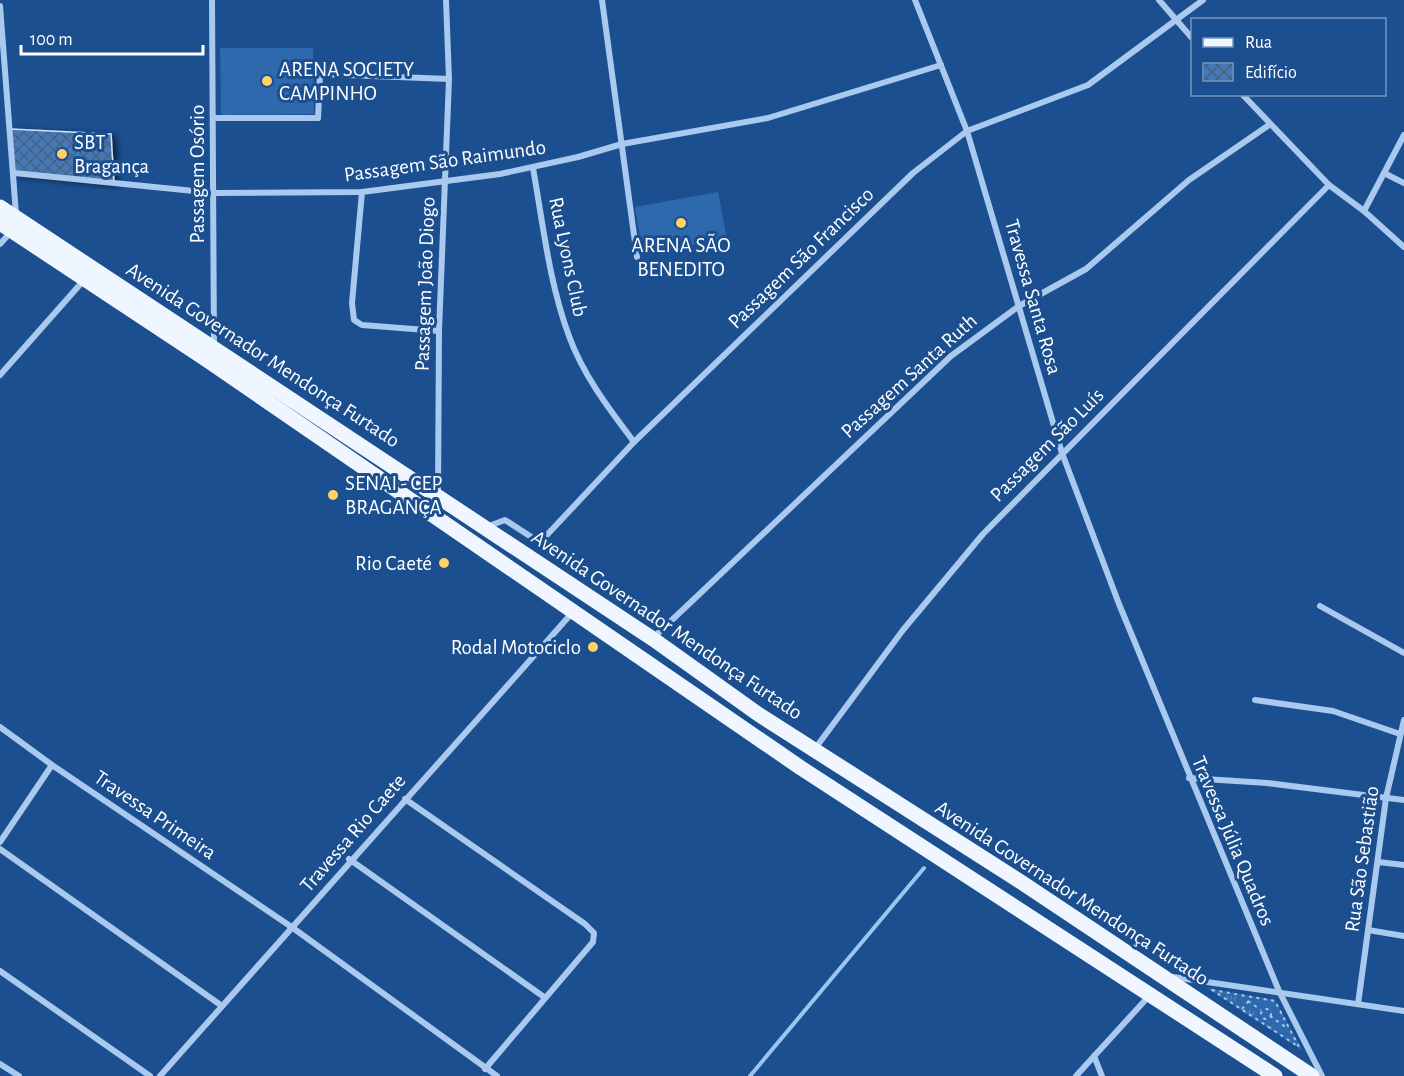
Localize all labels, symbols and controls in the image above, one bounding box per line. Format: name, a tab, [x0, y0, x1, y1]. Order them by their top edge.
scale bar	[21, 18, 202, 56]
legend	[1191, 18, 1386, 96]
text: 100 m	[30, 31, 73, 49]
text: Rua	[1245, 34, 1272, 52]
place label: ARENA SOCIETY CAMPINHO	[279, 59, 414, 104]
text: Edifício	[1245, 64, 1297, 82]
marker: ARENA SOCIETY CAMPINHO	[260, 74, 274, 88]
street label: Passagem Osório	[187, 105, 208, 243]
place label: SBT Bragança	[74, 132, 149, 177]
street label: Passagem São Raimundo	[343, 136, 547, 186]
marker: SBT Bragança	[55, 147, 69, 161]
street label: Passagem São Francisco	[724, 183, 878, 333]
street label: Rua Lyons Club	[545, 195, 591, 319]
street label: Passagem João Diogo	[411, 196, 439, 372]
marker: ARENA SÃO BENEDITO	[674, 216, 688, 230]
street label: Travessa Santa Rosa	[1001, 217, 1065, 377]
place label: ARENA SÃO BENEDITO	[632, 233, 730, 280]
street label: Avenida Governador Mendonça Furtado	[122, 259, 404, 451]
street label: Passagem Santa Ruth	[837, 310, 981, 442]
street label: Passagem São Luís	[986, 384, 1108, 506]
place label: SENAI - CEP BRAGANÇA	[345, 473, 443, 518]
marker: SENAI - CEP BRAGANÇA	[326, 488, 340, 502]
street label: Avenida Governador Mendonça Furtado	[528, 526, 806, 724]
place label: Rio Caeté	[355, 553, 432, 574]
marker: Rio Caeté	[437, 556, 451, 570]
place label: Rodal Motociclo	[451, 637, 581, 658]
marker: Rodal Motociclo	[586, 640, 600, 654]
street label: Travessa Júlia Quadros	[1188, 753, 1278, 929]
street label: Travessa Primeira	[90, 767, 220, 864]
street label: Travessa Rio Caete	[296, 770, 410, 896]
street label: Rua São Sebastião	[1341, 785, 1383, 933]
street label: Avenida Governador Mendonça Furtado	[931, 797, 1213, 989]

